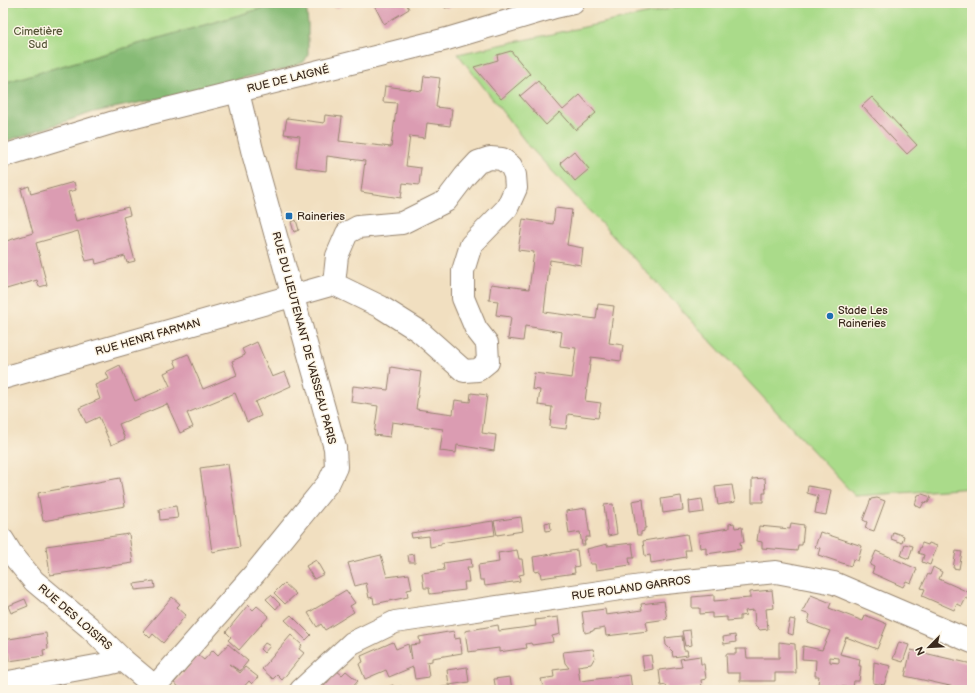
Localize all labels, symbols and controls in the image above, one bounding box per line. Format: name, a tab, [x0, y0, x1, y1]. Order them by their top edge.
park label: Cimetière Sud	[14, 25, 63, 51]
street label: RUE DE LAIGNÉ	[245, 62, 330, 96]
place label: Raineries	[297, 210, 345, 223]
marker: Raineries	[284, 211, 294, 221]
street label: RUE DU LIEUTENANT DE VAISSEAU PARIS	[269, 230, 339, 446]
place label: Stade Les Raineries	[838, 304, 888, 330]
marker: Stade Les Raineries	[825, 311, 835, 321]
street label: RUE HENRI FARMAN	[94, 316, 202, 358]
street label: RUE ROLAND GARROS	[571, 573, 692, 603]
street label: RUE DES LOISIRS	[36, 581, 115, 653]
north arrow	[909, 627, 949, 667]
text: N	[913, 644, 928, 657]

